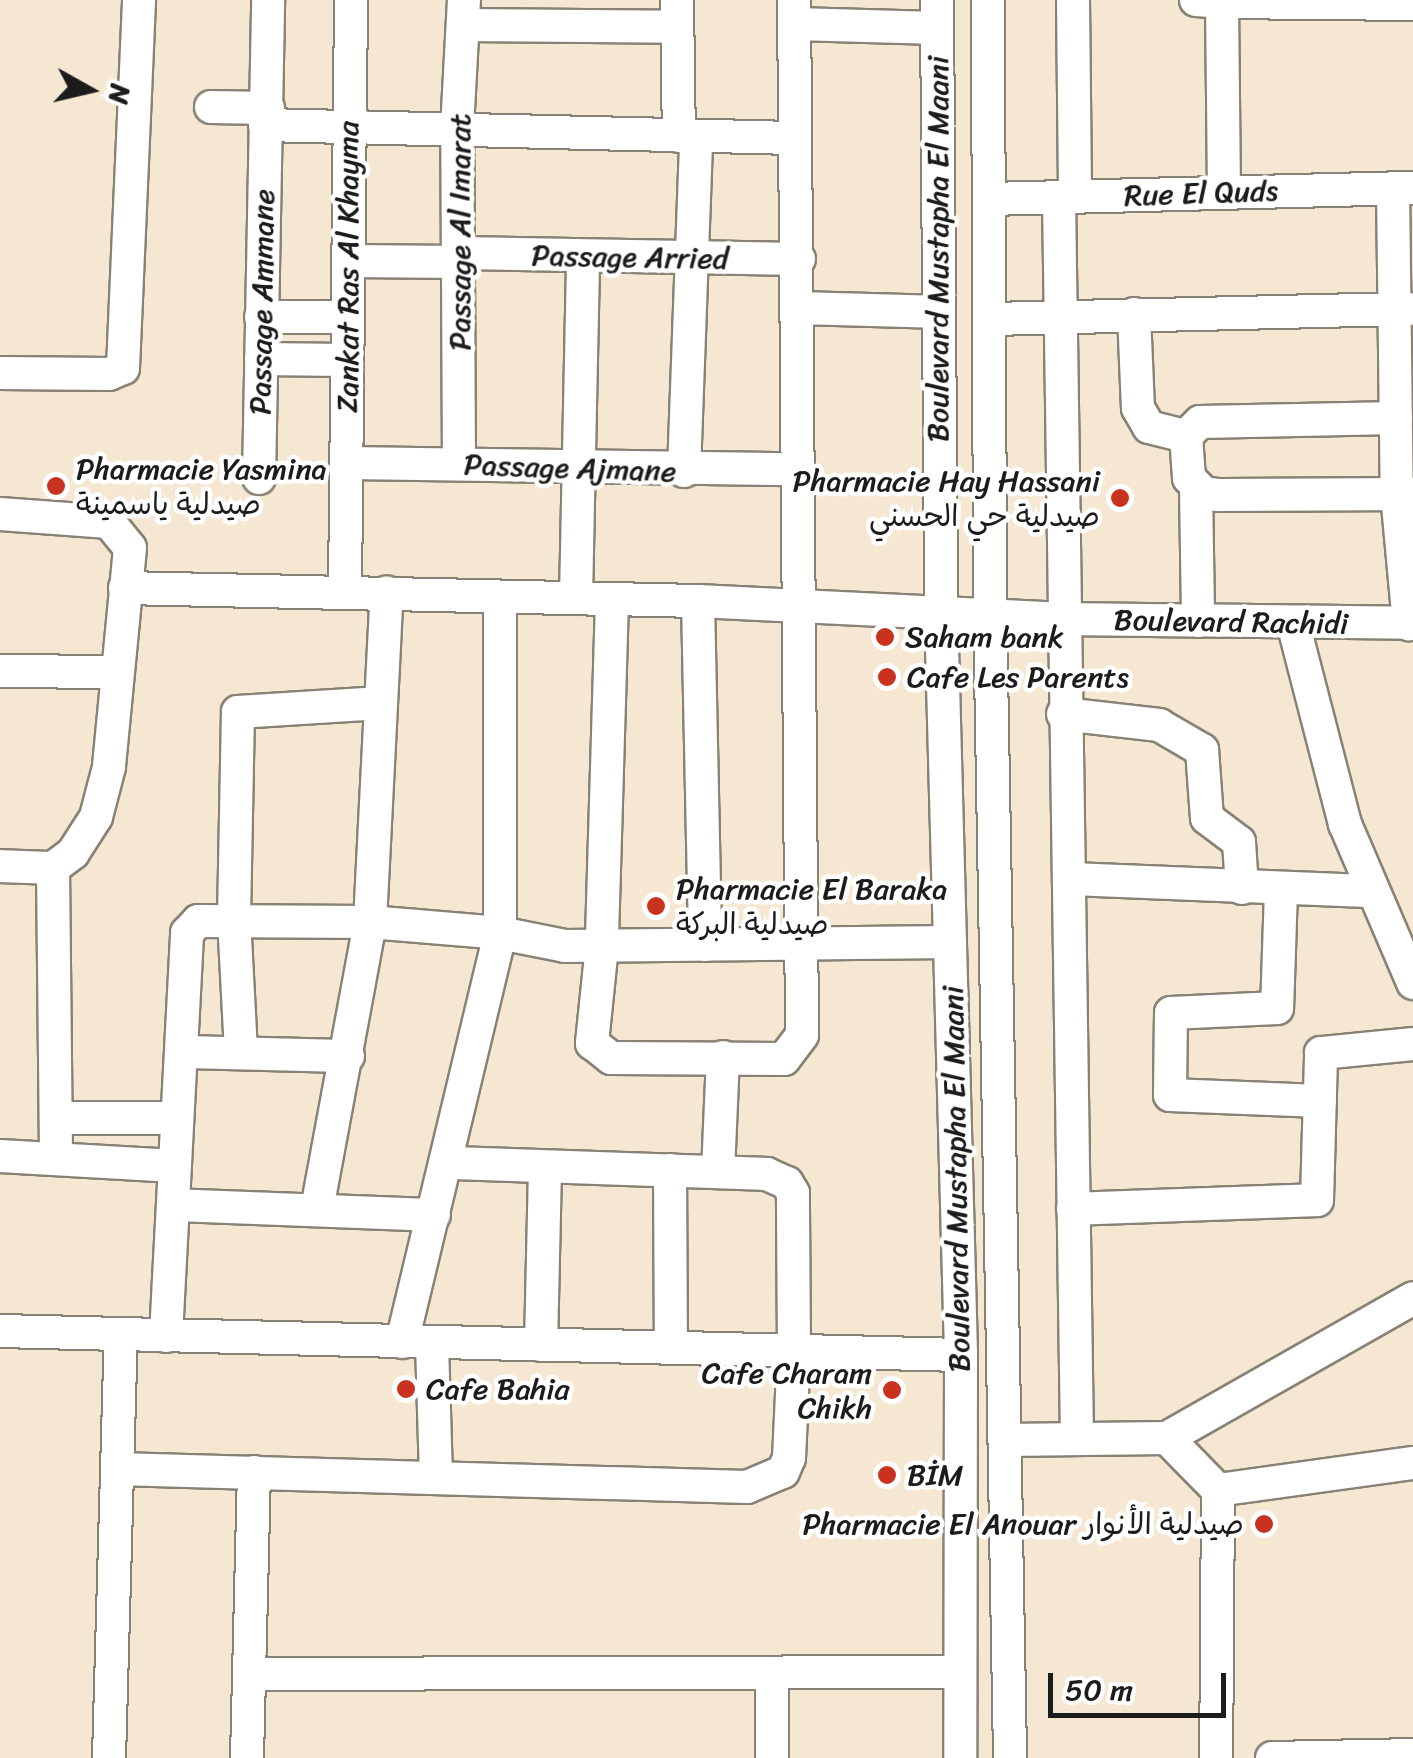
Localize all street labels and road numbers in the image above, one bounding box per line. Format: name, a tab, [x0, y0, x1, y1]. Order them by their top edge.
street label: Boulevard Mustapha El Maani	[920, 55, 956, 443]
street label: Passage Al Imarat	[442, 113, 478, 351]
street label: Zankat Ras Al Khayma	[330, 121, 366, 413]
street label: Rue El Quds	[1123, 172, 1279, 214]
street label: Passage Ammane	[242, 189, 282, 415]
street label: Passage Arried	[531, 237, 729, 277]
street label: Passage Ajmane	[463, 446, 677, 490]
street label: Boulevard Rachidi	[1113, 602, 1349, 642]
street label: Boulevard Mustapha El Maani	[935, 985, 977, 1373]

